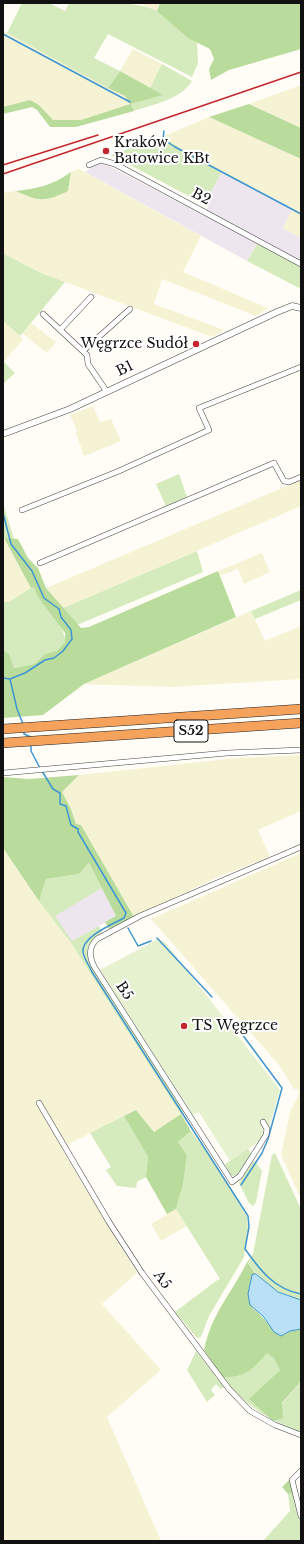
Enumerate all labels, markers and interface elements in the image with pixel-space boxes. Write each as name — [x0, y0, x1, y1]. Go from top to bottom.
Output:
place label: Kraków Batowice KBt — [114, 135, 210, 168]
marker: Kraków Batowice KBt — [101, 146, 111, 156]
street label: B2 — [189, 185, 213, 209]
place label: Węgrzce Sudół — [81, 336, 188, 352]
marker: Węgrzce Sudół — [191, 339, 201, 349]
street label: B1 — [114, 358, 136, 380]
road number: S52 — [174, 720, 208, 742]
street label: B5 — [112, 979, 136, 1003]
place label: TS Węgrzce — [192, 1018, 278, 1034]
marker: TS Węgrzce — [179, 1021, 189, 1031]
street label: A5 — [150, 1267, 174, 1293]

